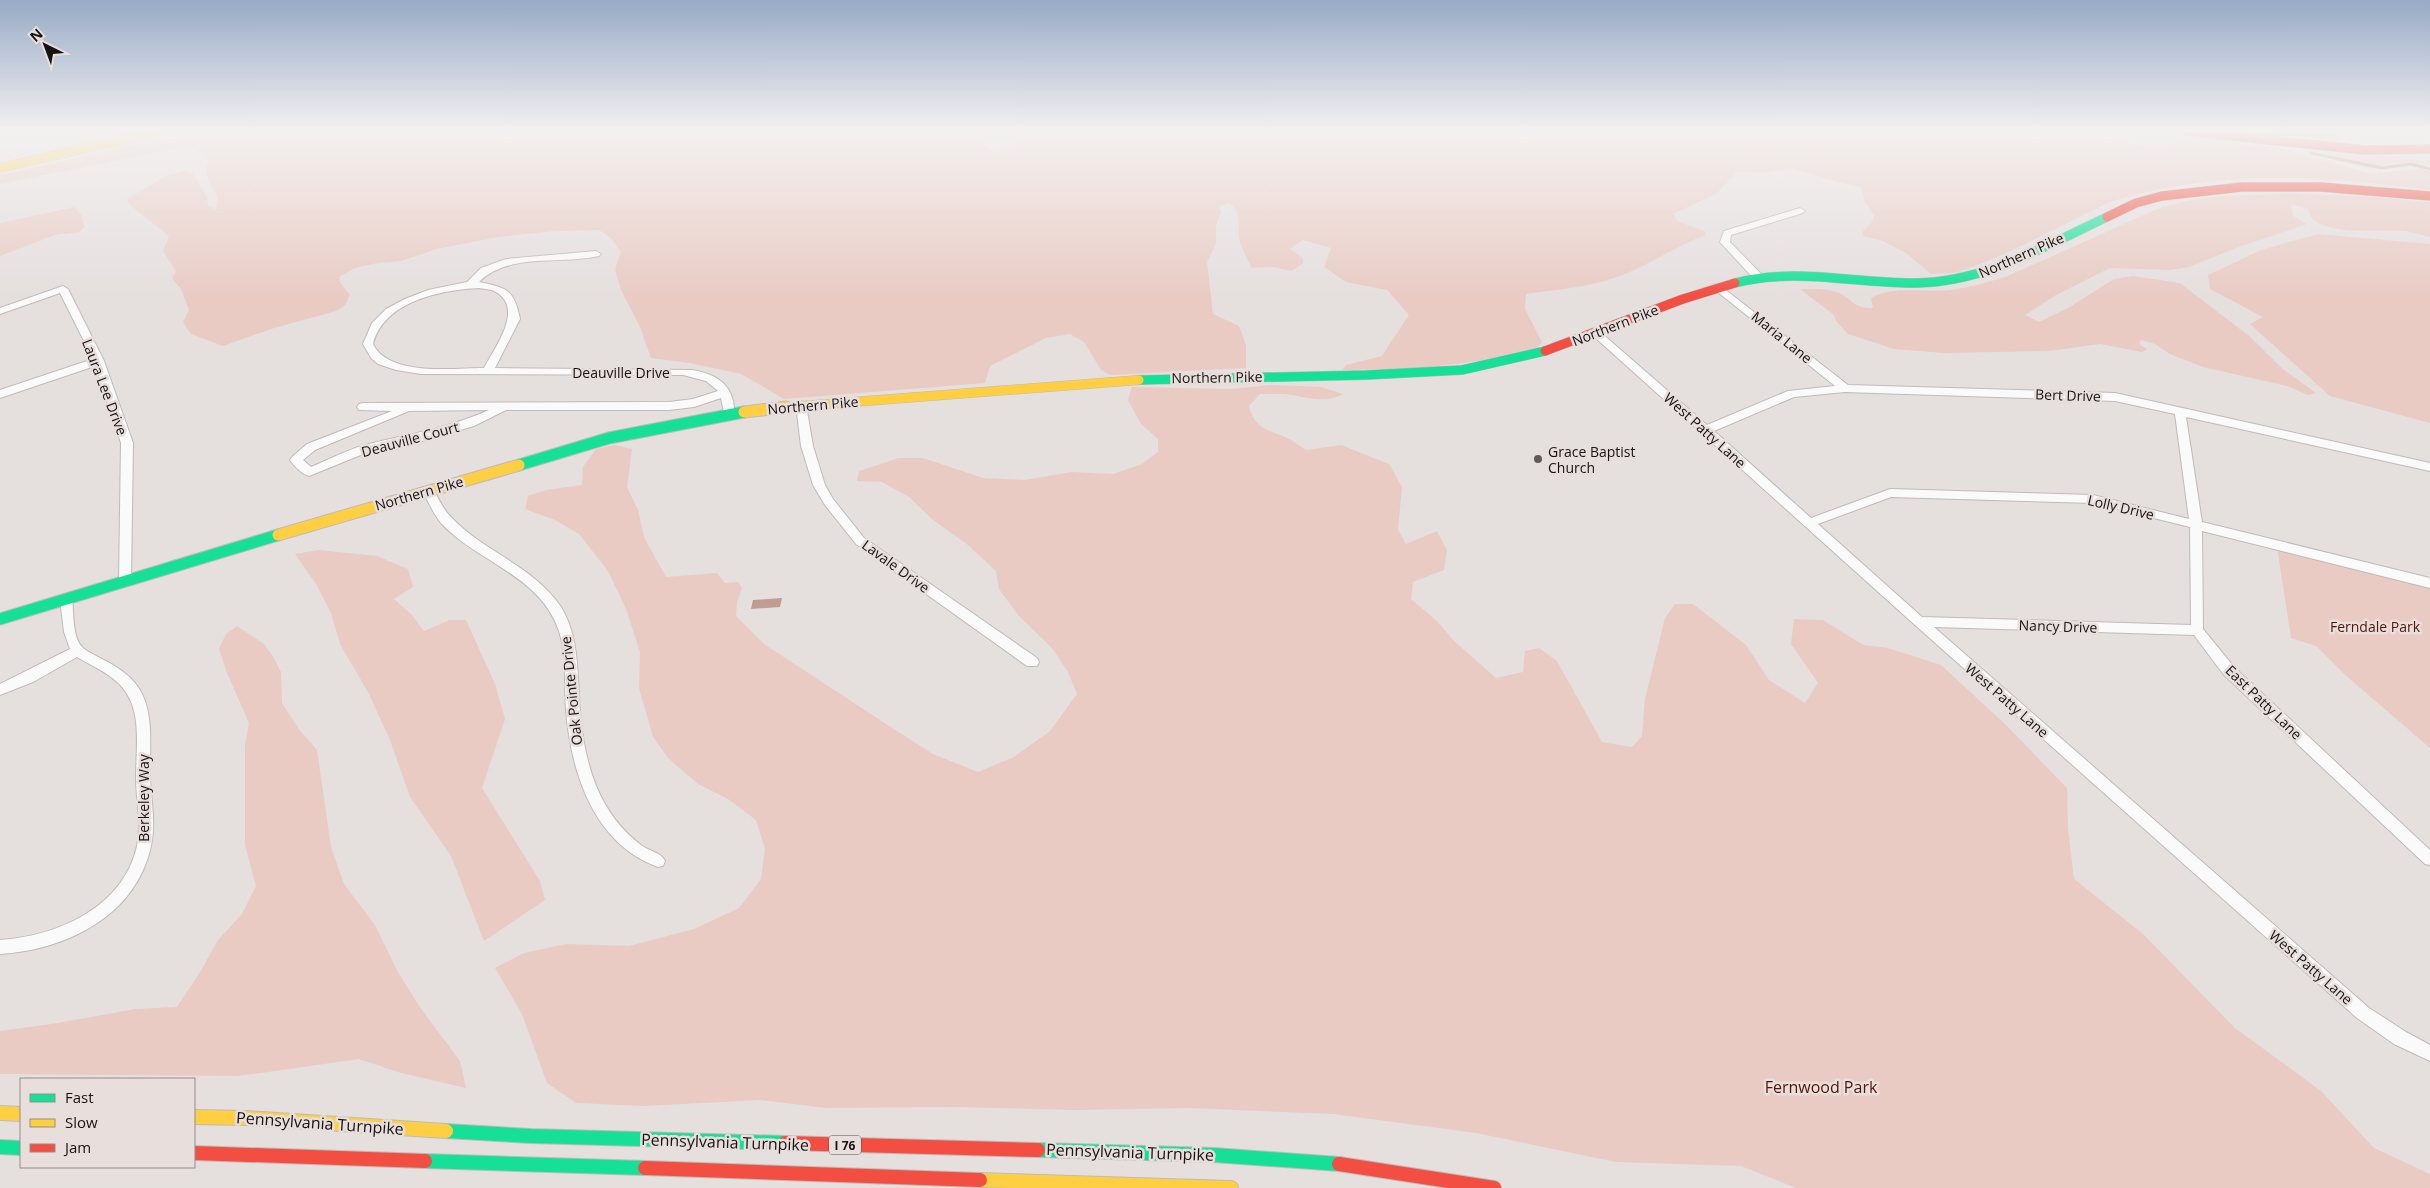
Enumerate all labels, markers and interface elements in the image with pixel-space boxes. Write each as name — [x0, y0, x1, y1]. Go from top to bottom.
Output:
north arrow — [20, 20, 70, 70]
text: N — [25, 24, 47, 46]
street label: Northern Pike — [1975, 228, 2067, 282]
street label: Northern Pike — [1569, 300, 1661, 350]
street label: Maria Lane — [1748, 307, 1816, 367]
street label: Laura Lee Drive — [78, 336, 132, 438]
street label: Deauville Drive — [572, 363, 670, 382]
street label: Northern Pike — [1171, 367, 1263, 387]
street label: Bert Drive — [2035, 384, 2101, 406]
street label: West Patty Lane — [1660, 388, 1750, 472]
street label: Northern Pike — [767, 392, 859, 418]
street label: Deauville Court — [359, 417, 461, 461]
place label: Grace Baptist Church — [1548, 442, 1635, 477]
marker: Grace Baptist Church — [1532, 453, 1544, 465]
street label: Northern Pike — [373, 471, 466, 515]
street label: Lolly Drive — [2086, 490, 2156, 524]
street label: Lavale Drive — [858, 535, 934, 597]
street label: Nancy Drive — [2018, 615, 2098, 637]
park label: Ferndale Park — [2330, 617, 2421, 636]
street label: Oak Pointe Drive — [556, 635, 586, 746]
street label: West Patty Lane — [1961, 659, 2053, 742]
street label: East Patty Lane — [2222, 661, 2306, 743]
street label: Berkeley Way — [134, 753, 153, 842]
street label: West Patty Lane — [2265, 926, 2357, 1009]
park label: Fernwood Park — [1765, 1076, 1878, 1098]
legend — [20, 1078, 195, 1168]
text: Fast — [65, 1087, 94, 1107]
street label: Pennsylvania Turnpike — [235, 1106, 405, 1140]
text: Slow — [65, 1112, 98, 1132]
street label: Pennsylvania Turnpike — [641, 1128, 809, 1156]
road number: I 76 — [829, 1136, 861, 1154]
text: Jam — [63, 1137, 91, 1157]
street label: Pennsylvania Turnpike — [1046, 1138, 1214, 1166]

